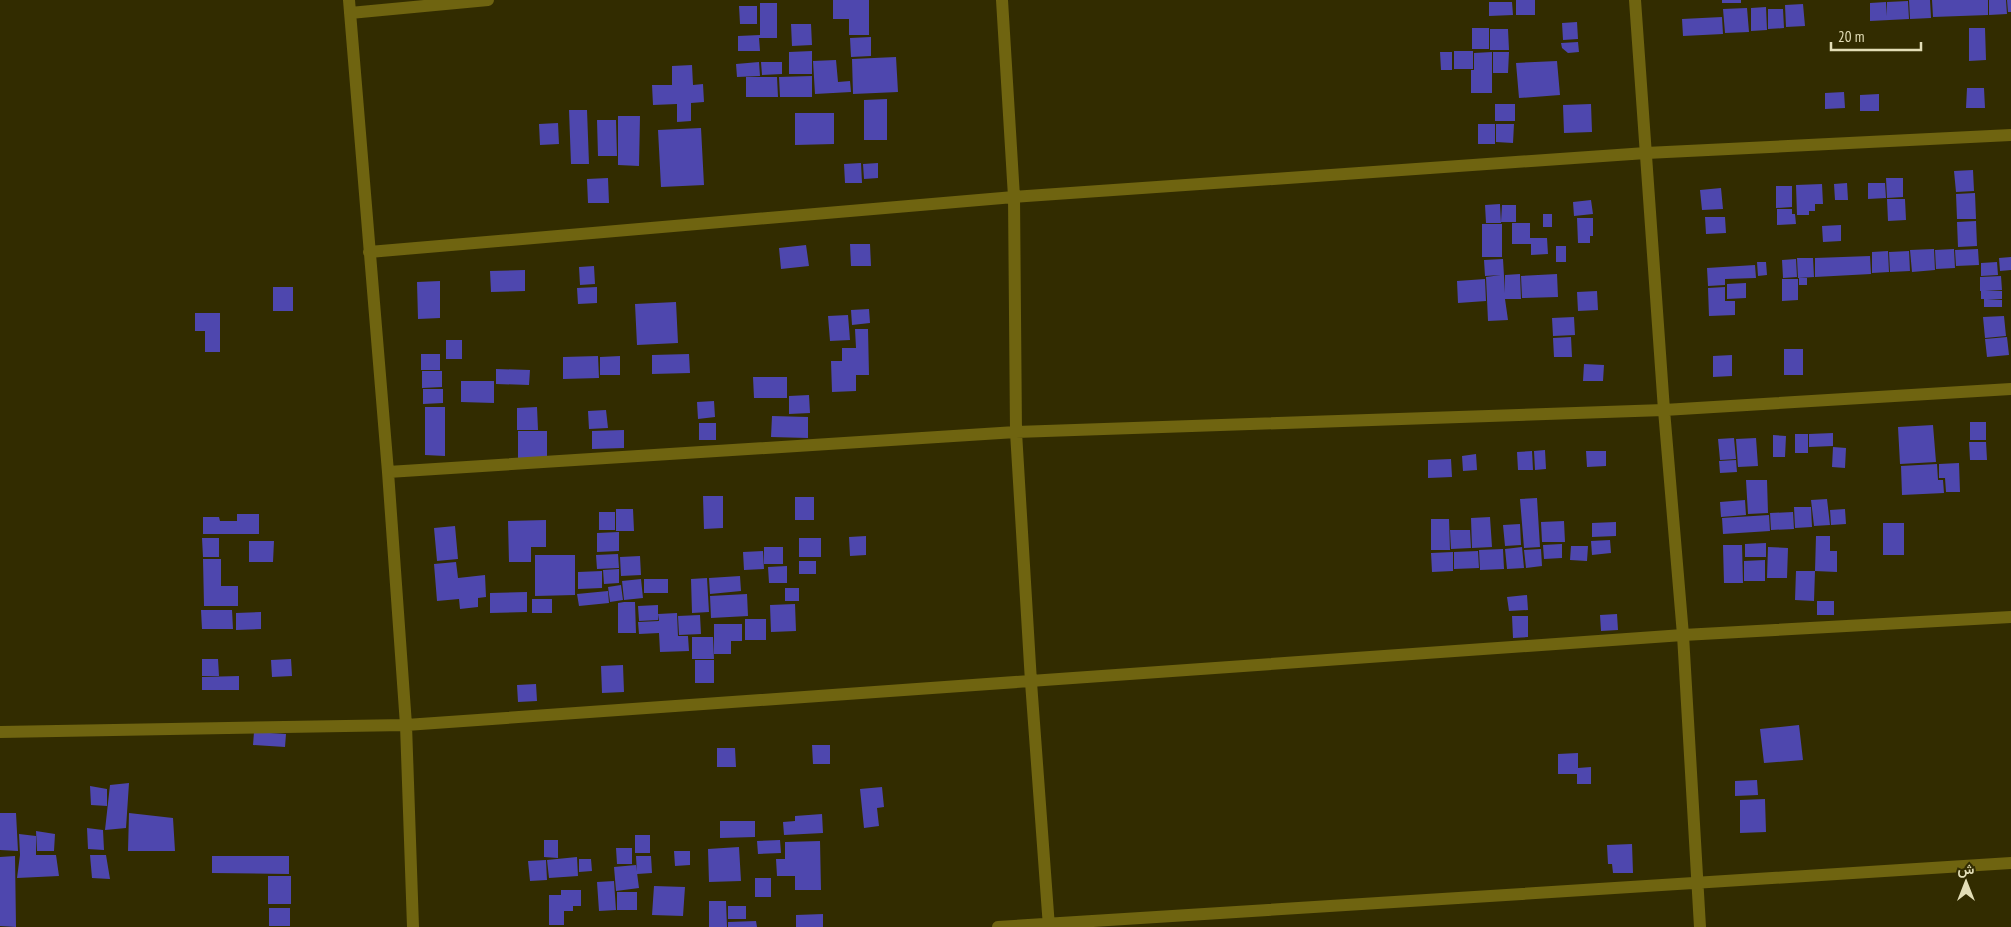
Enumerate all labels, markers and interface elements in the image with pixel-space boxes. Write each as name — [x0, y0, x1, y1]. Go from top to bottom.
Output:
scale bar — [1831, 20, 1921, 52]
text: 20 m — [1838, 27, 1864, 46]
north arrow — [1941, 857, 1991, 907]
text: ش — [1958, 860, 1975, 878]

